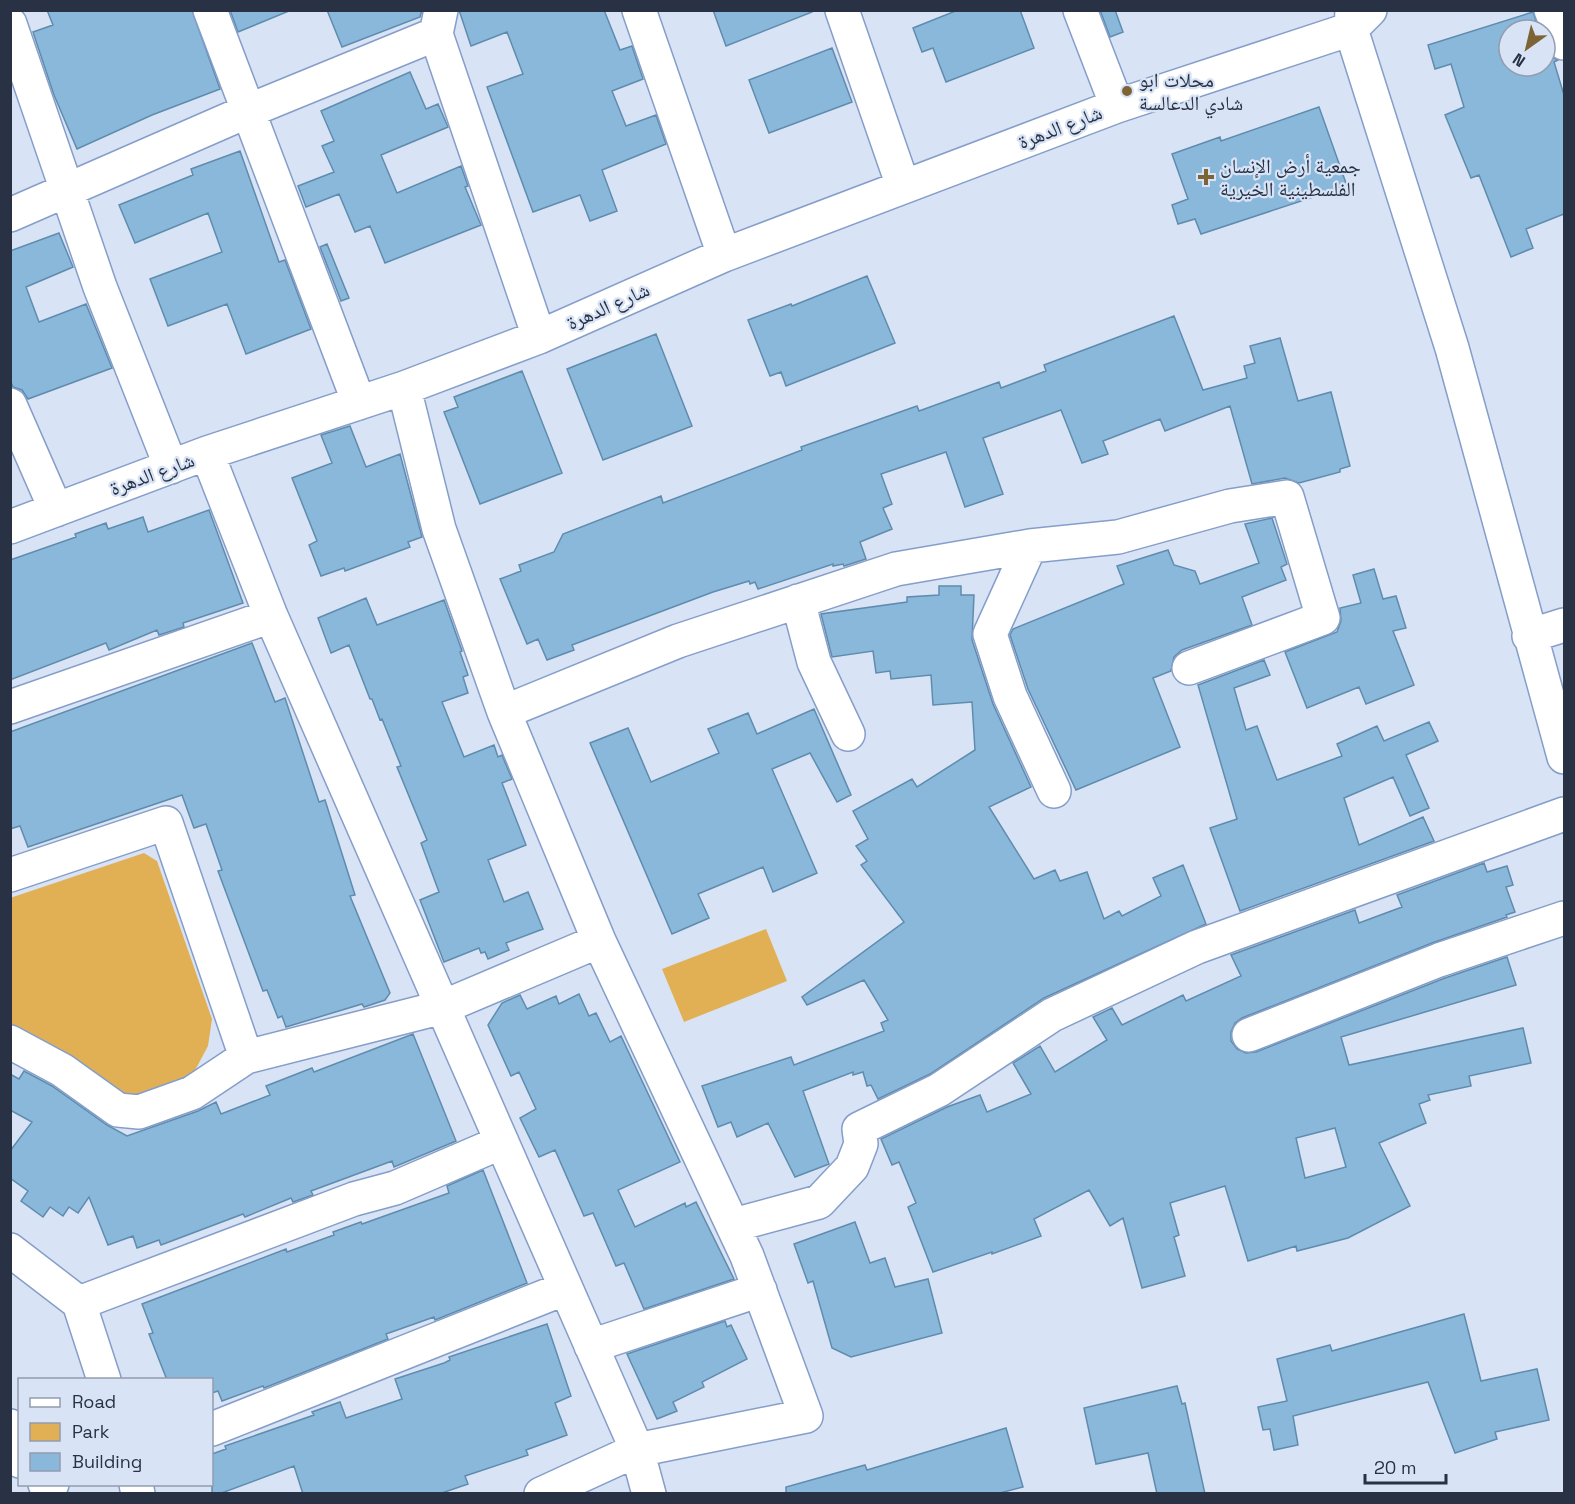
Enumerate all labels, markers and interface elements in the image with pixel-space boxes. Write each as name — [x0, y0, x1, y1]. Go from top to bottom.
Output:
north arrow — [1497, 18, 1557, 78]
text: N — [1509, 48, 1529, 72]
place label: محلات ابو شادي الدعالسة — [1139, 67, 1243, 119]
marker: محلات ابو شادي الدعالسة — [1120, 84, 1134, 98]
street label: شارع الدهرة — [1014, 99, 1106, 155]
place label: جمعية أرض الإنسان الفلسطينية الخيرية — [1220, 153, 1361, 202]
marker: جمعية أرض الإنسان الفلسطينية الخيرية — [1197, 168, 1215, 186]
street label: شارع الدهرة — [562, 276, 654, 336]
street label: شارع الدهرة — [106, 447, 198, 501]
legend — [18, 1378, 213, 1486]
text: Road — [72, 1390, 116, 1413]
text: Park — [72, 1420, 110, 1443]
scale bar — [1365, 1447, 1446, 1485]
text: Building — [72, 1450, 142, 1473]
text: 20 m — [1374, 1456, 1417, 1479]

